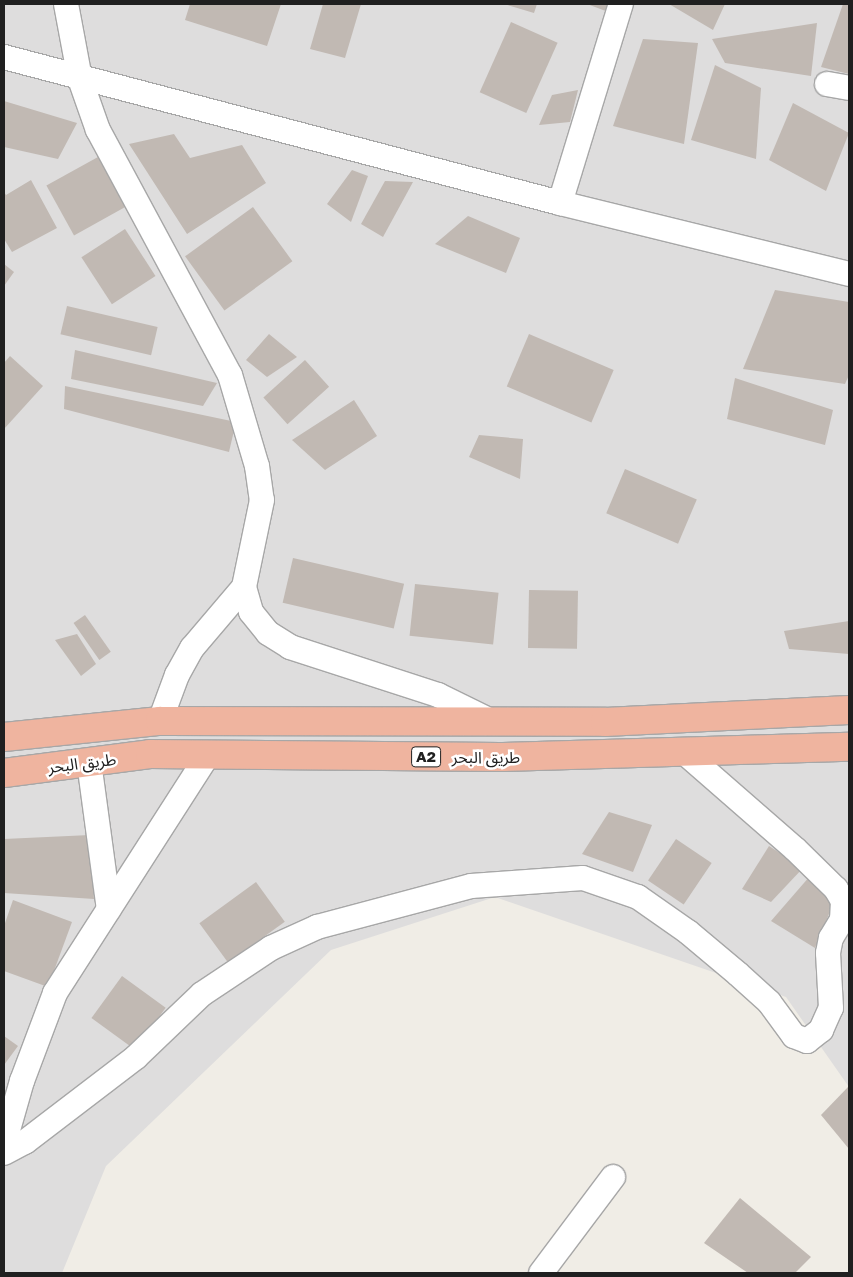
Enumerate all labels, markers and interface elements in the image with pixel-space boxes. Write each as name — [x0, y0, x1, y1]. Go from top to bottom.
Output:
road number: A2 — [411, 744, 441, 770]
street label: طريق البحر — [452, 747, 520, 767]
street label: طريق البحر — [47, 749, 117, 777]

